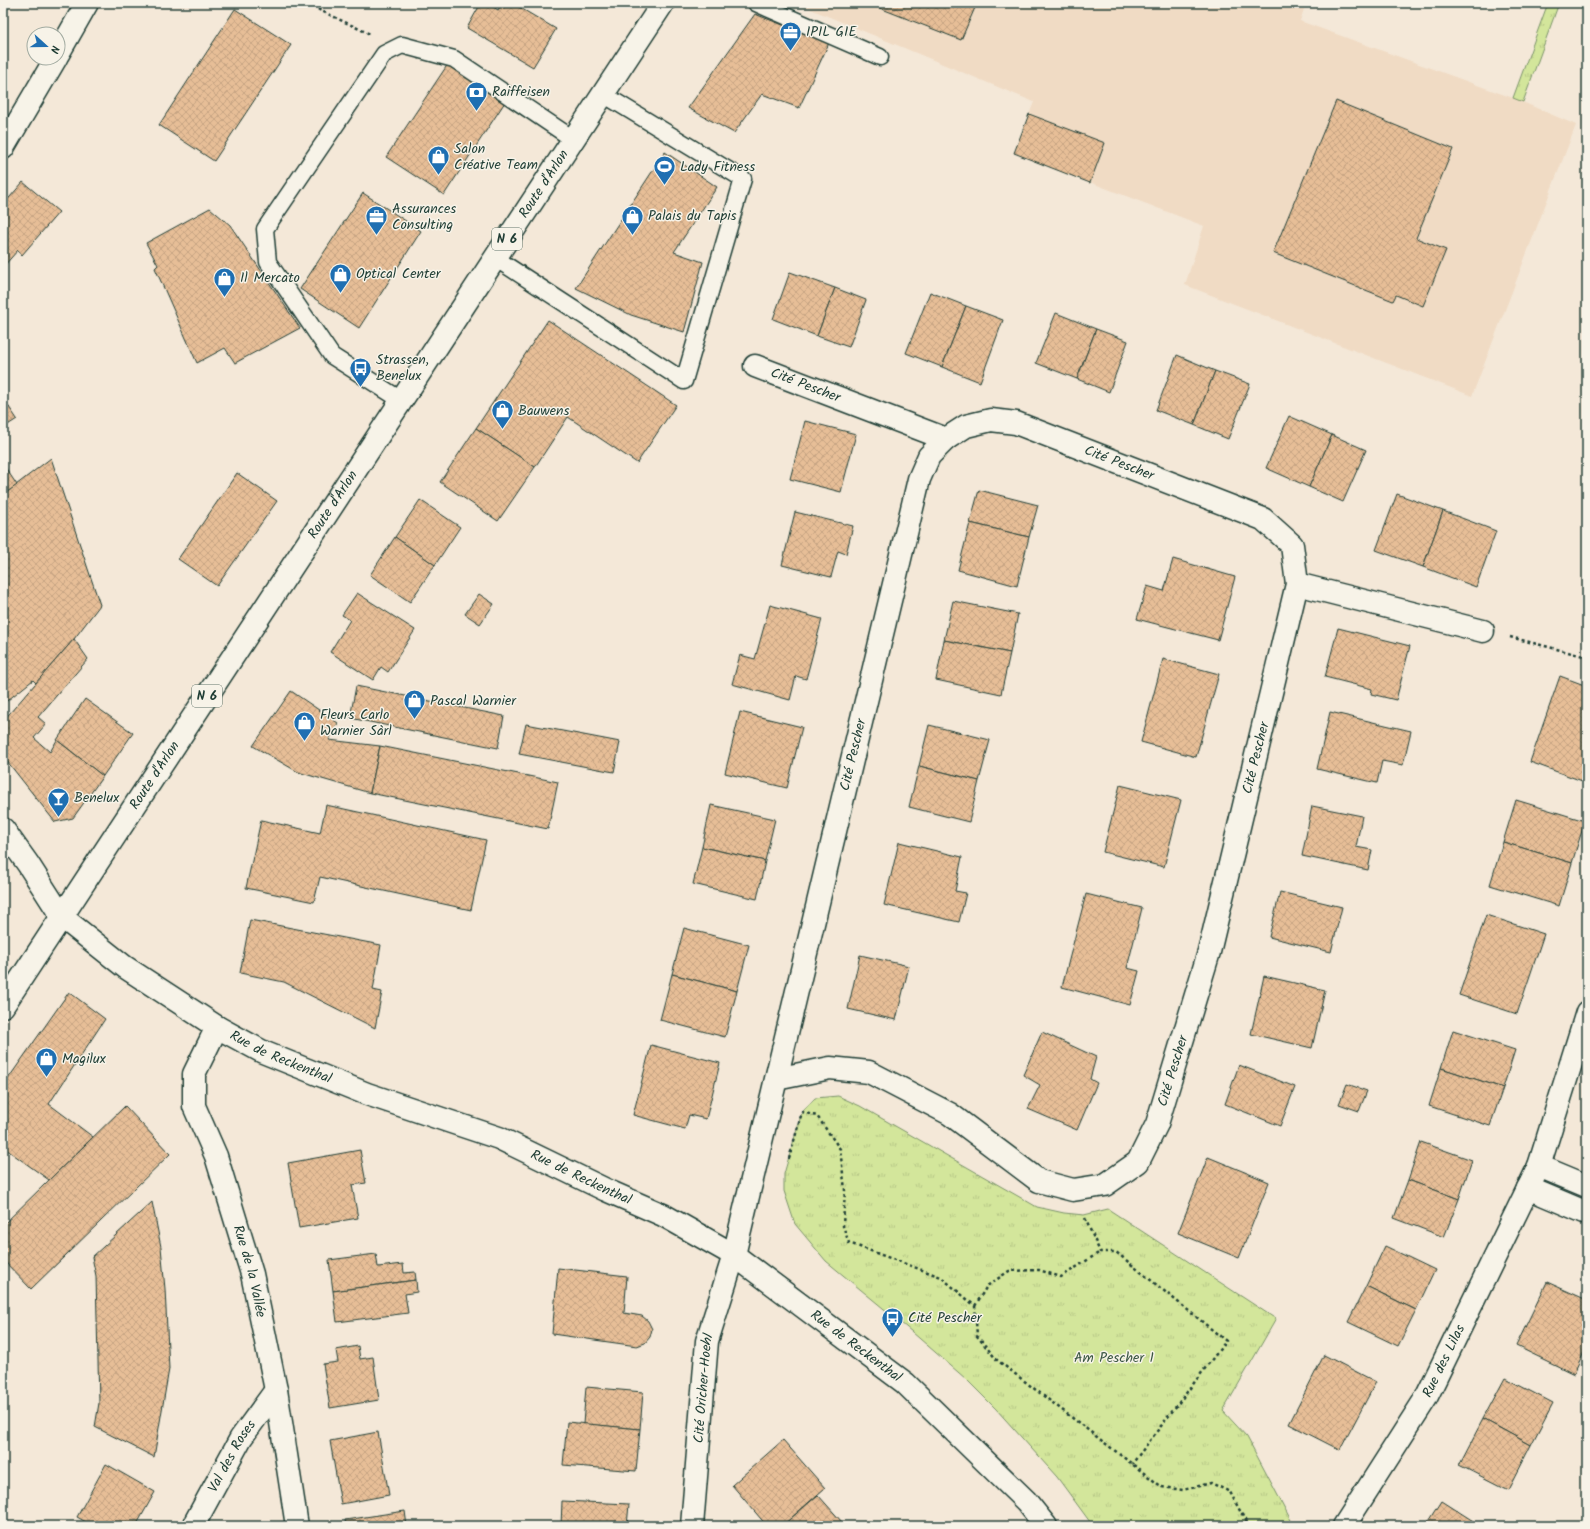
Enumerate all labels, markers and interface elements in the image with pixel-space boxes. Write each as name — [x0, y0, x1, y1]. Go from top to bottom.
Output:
office icon: IPIL GIE — [777, 19, 803, 52]
place label: IPIL GIE — [806, 21, 857, 43]
north arrow — [26, 26, 66, 66]
text: N — [45, 43, 64, 56]
bank icon: Raiffeisen — [464, 79, 490, 112]
place label: Raiffeisen — [492, 81, 550, 103]
place label: Salon Créative Team — [454, 138, 538, 176]
shop icon: Salon Créative Team — [425, 144, 451, 177]
street label: Route d'Arlon — [513, 145, 575, 223]
sports icon: Lady Fitness — [651, 154, 677, 187]
place label: Lady Fitness — [680, 156, 755, 178]
place label: Assurances Consulting — [392, 198, 456, 236]
shop icon: Palais du Tapis — [620, 203, 646, 236]
office icon: Assurances Consulting — [363, 204, 389, 237]
place label: Palais du Tapis — [648, 205, 736, 227]
road number: N 6 — [492, 228, 522, 250]
shop icon: Optical Center — [328, 261, 354, 294]
place label: Optical Center — [356, 263, 442, 285]
shop icon: Il Mercato — [211, 265, 237, 298]
place label: Il Mercato — [240, 267, 300, 289]
place label: Strassen, Benelux — [376, 349, 429, 387]
bus stop icon: Strassen, Benelux — [347, 355, 373, 388]
street label: Cité Pescher — [767, 362, 845, 409]
shop icon: Bauwens — [489, 398, 515, 431]
place label: Bauwens — [518, 400, 569, 422]
street label: Cité Pescher — [1081, 440, 1159, 487]
street label: Route d'Arlon — [302, 466, 363, 543]
road number: N 6 — [192, 685, 222, 707]
shop icon: Pascal Warnier — [401, 688, 427, 721]
place label: Pascal Warnier — [430, 690, 517, 712]
place label: Fleurs Carlo Warnier Sàrl — [320, 704, 392, 742]
shop icon: Fleurs Carlo Warnier Sàrl — [292, 710, 318, 743]
street label: Cité Pescher — [834, 715, 873, 793]
street label: Cité Pescher — [1236, 718, 1276, 796]
street label: Route d'Arlon — [124, 737, 185, 814]
bar icon: Benelux — [45, 785, 71, 818]
place label: Benelux — [74, 787, 120, 809]
street label: Rue de Reckenthal — [226, 1025, 336, 1090]
street label: Cité Pescher — [1152, 1031, 1195, 1109]
shop icon: Magilux — [33, 1046, 59, 1079]
place label: Magilux — [62, 1048, 107, 1070]
street label: Rue de Reckenthal — [527, 1144, 636, 1211]
street label: Rue de la Vallée — [227, 1222, 272, 1320]
street label: Rue de Reckenthal — [805, 1305, 907, 1388]
bus stop icon: Cité Pescher — [880, 1305, 906, 1338]
place label: Cité Pescher — [908, 1307, 983, 1329]
street label: Rue des Lilas — [1417, 1321, 1471, 1401]
street label: Cité Oricher-Hoehl — [688, 1330, 720, 1444]
park label: Am Pescher 1 — [1074, 1347, 1154, 1369]
street label: Val des Roses — [202, 1415, 262, 1496]

